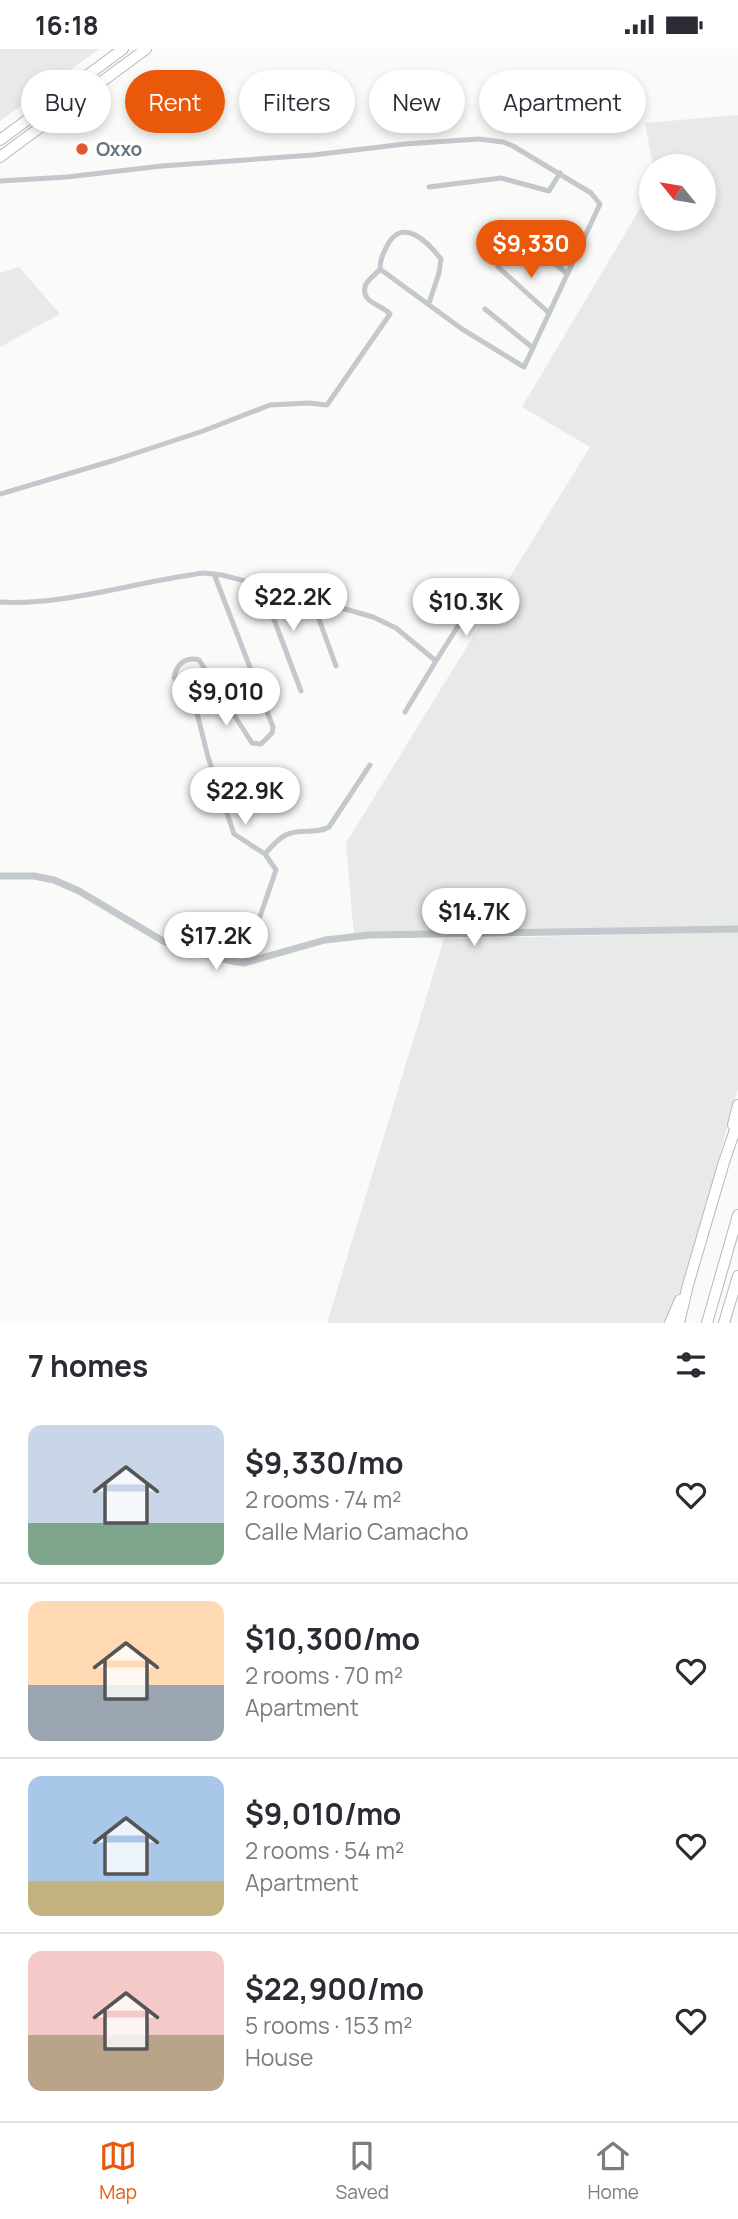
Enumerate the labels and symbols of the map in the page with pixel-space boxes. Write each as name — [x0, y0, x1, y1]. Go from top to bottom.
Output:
place label: Oxxo — [96, 136, 142, 162]
marker: Oxxo — [74, 141, 90, 157]
north arrow — [639, 154, 716, 231]
pin: $9,330 — [474, 221, 588, 280]
pin: $22.2K — [236, 573, 350, 633]
pin: $10.3K — [409, 579, 523, 638]
pin: $9,010 — [169, 669, 283, 728]
pin: $22.9K — [188, 767, 302, 827]
pin: $14.7K — [417, 888, 531, 948]
pin: $17.2K — [159, 913, 273, 972]

